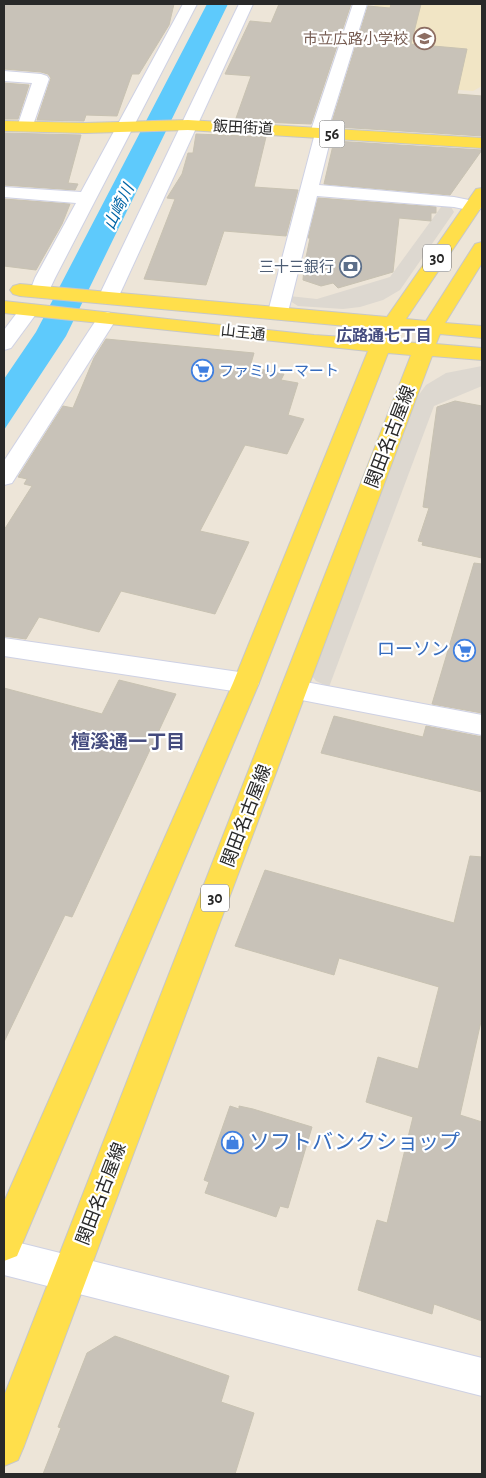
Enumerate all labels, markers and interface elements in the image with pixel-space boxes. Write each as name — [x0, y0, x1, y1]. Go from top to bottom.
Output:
school or university icon: 市立広路小学校 — [412, 27, 436, 51]
place label: 市立広路小学校 — [303, 31, 408, 47]
street label: 飯田街道 — [213, 118, 273, 137]
road number: 56 — [320, 120, 344, 148]
water label: 山崎川 — [100, 180, 138, 232]
road number: 30 — [423, 244, 451, 272]
bank icon: 三十三銀行 — [338, 255, 362, 279]
place label: 三十三銀行 — [259, 259, 334, 275]
street label: 山王通 — [220, 322, 266, 343]
district label: 広路通七丁目 — [336, 327, 432, 344]
supermarket icon: ファミリーマート — [191, 359, 215, 383]
place label: ファミリーマート — [219, 364, 339, 379]
street label: 関田名古屋線 — [361, 383, 419, 491]
supermarket icon: ローソン — [453, 638, 477, 662]
place label: ローソン — [377, 641, 449, 659]
district label: 檀溪通一丁目 — [71, 731, 185, 752]
street label: 関田名古屋線 — [217, 762, 275, 870]
road number: 30 — [201, 884, 229, 911]
shop icon: ソフトバンクショップ — [221, 1130, 245, 1154]
place label: ソフトバンクショップ — [249, 1131, 460, 1153]
street label: 関田名古屋線 — [72, 1140, 130, 1248]

